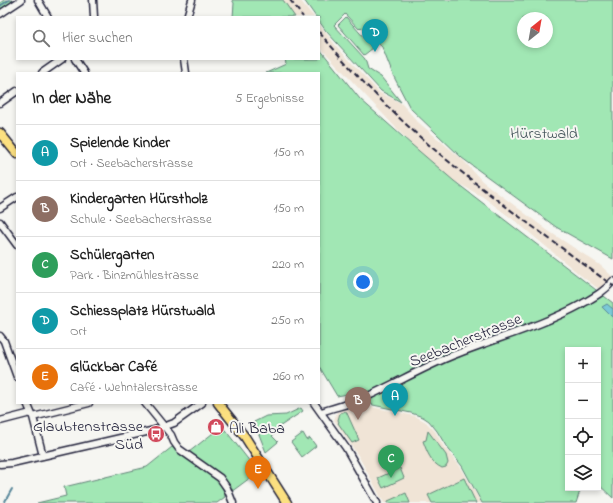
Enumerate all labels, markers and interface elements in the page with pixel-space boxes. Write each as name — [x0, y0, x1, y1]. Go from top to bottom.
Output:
north arrow — [517, 12, 553, 48]
search box — [16, 16, 320, 60]
pin: D — [362, 19, 388, 52]
icon: search — [30, 27, 52, 49]
text: Hier suchen — [62, 27, 133, 49]
text: In der Nähe — [32, 86, 111, 111]
text: 5 Ergebnisse — [235, 89, 304, 108]
park label: Hürstwald — [510, 122, 578, 146]
text: Spielende Kinder — [70, 132, 170, 154]
text: A — [41, 143, 49, 162]
text: 150 m — [273, 143, 304, 162]
text: Ort · Seebacherstrasse — [70, 154, 193, 173]
text: Kindergarten Hürstholz — [70, 188, 207, 210]
text: B — [41, 199, 49, 218]
text: 150 m — [273, 199, 304, 218]
text: Schule · Seebacherstrasse — [70, 210, 212, 229]
text: Schülergarten — [70, 244, 155, 266]
text: C — [41, 255, 49, 274]
text: 220 m — [272, 255, 304, 274]
text: Park · Binzmühlestrasse — [70, 266, 198, 285]
your location — [353, 272, 373, 292]
text: Schiessplatz Hürstwald — [70, 300, 215, 322]
street label: Seebacherstrasse — [406, 307, 526, 374]
text: D — [40, 311, 50, 330]
text: 250 m — [271, 311, 304, 330]
text: Ort — [70, 322, 87, 341]
map controls — [565, 347, 601, 491]
button: + — [565, 347, 601, 383]
text: Glückbar Café — [70, 356, 157, 378]
text: E — [41, 367, 49, 386]
text: 260 m — [273, 367, 304, 386]
text: Café · Wehntalerstrasse — [70, 378, 198, 397]
pin: A — [382, 383, 408, 416]
button: − — [565, 383, 601, 419]
pin: B — [345, 387, 371, 420]
place label: Glaubtenstrasse Süd — [33, 415, 144, 457]
shop icon: Ali Baba — [206, 417, 226, 437]
place label: Ali Baba — [229, 417, 285, 441]
button: locate — [565, 419, 601, 455]
bus stop icon: Glaubtenstrasse Süd — [146, 424, 166, 444]
pin: C — [378, 445, 404, 478]
button: layers — [565, 455, 601, 491]
pin: E — [245, 456, 271, 489]

